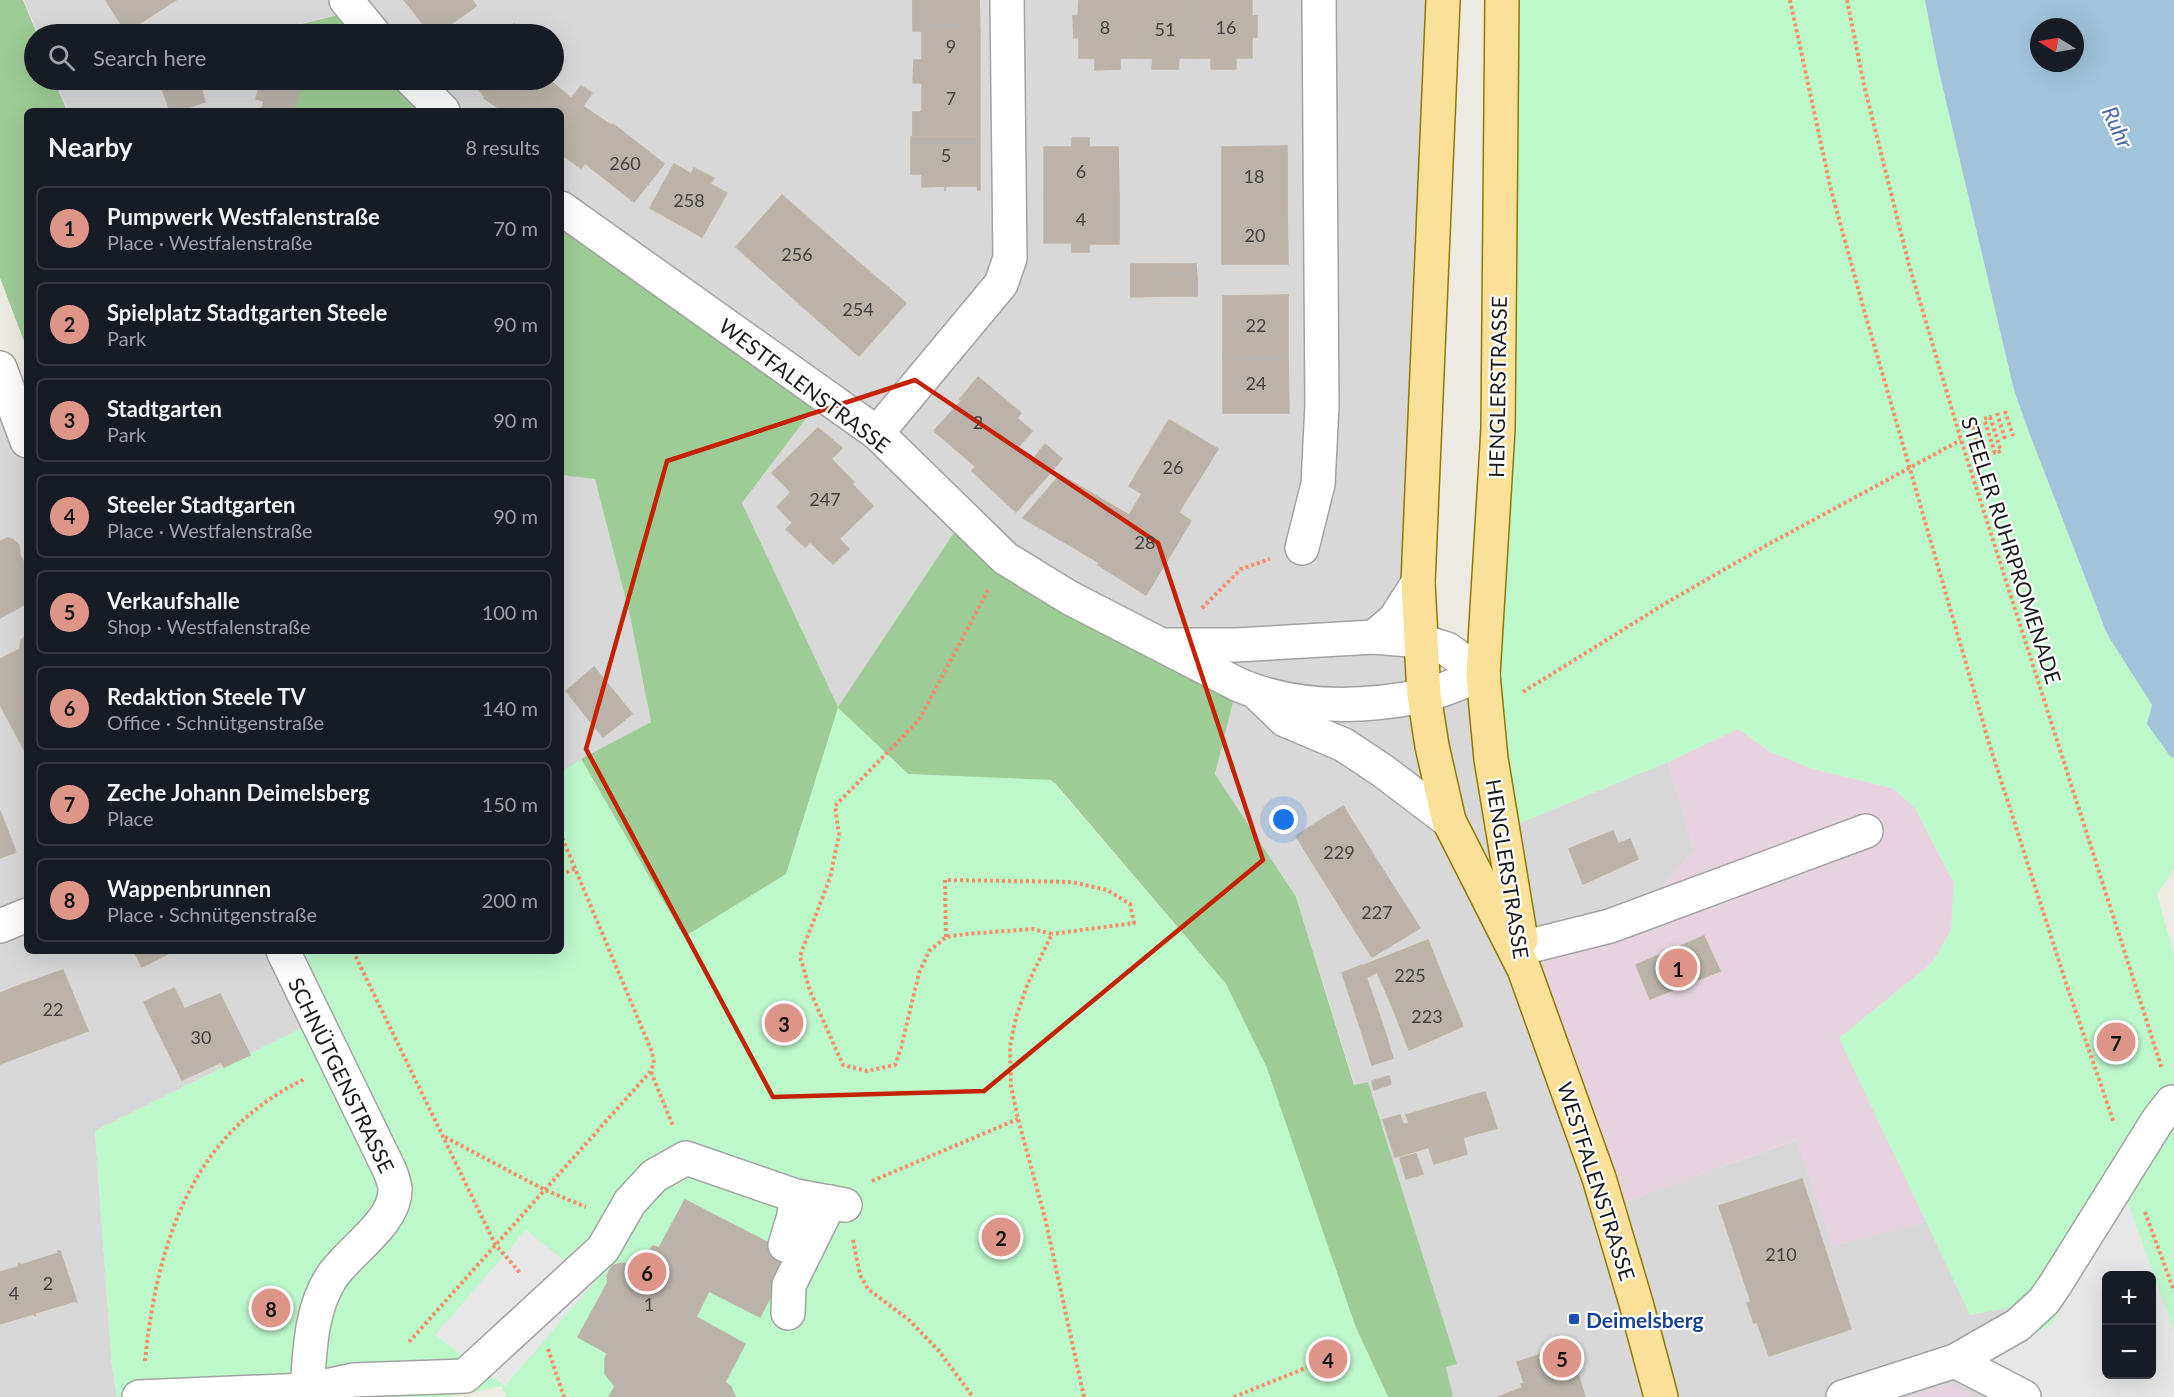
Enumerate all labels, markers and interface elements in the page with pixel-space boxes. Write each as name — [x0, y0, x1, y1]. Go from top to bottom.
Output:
house number: 8 — [1100, 16, 1110, 38]
house number: 16 — [1216, 16, 1236, 38]
house number: 51 — [1155, 18, 1175, 40]
north arrow — [2030, 18, 2084, 72]
search box — [24, 24, 564, 90]
house number: 9 — [946, 35, 956, 57]
icon: search — [45, 41, 78, 74]
text: Search here — [93, 44, 206, 71]
house number: 7 — [946, 87, 956, 109]
water label: Ruhr — [2097, 102, 2140, 153]
text: Nearby — [48, 131, 133, 163]
text: 8 results — [465, 135, 540, 159]
house number: 5 — [941, 144, 951, 166]
house number: 260 — [609, 152, 641, 174]
house number: 6 — [1076, 160, 1086, 182]
house number: 18 — [1244, 165, 1264, 187]
house number: 258 — [673, 189, 705, 211]
text: Pumpwerk Westfalenstraße — [107, 203, 380, 230]
house number: 4 — [1076, 208, 1086, 230]
text: 1 — [64, 216, 75, 240]
text: 70 m — [493, 216, 538, 240]
house number: 20 — [1245, 224, 1265, 246]
text: Place · Westfalenstraße — [107, 230, 313, 254]
house number: 256 — [781, 243, 813, 265]
street label: HENGLERSTRASSE — [1483, 296, 1511, 478]
house number: 254 — [842, 298, 874, 320]
text: Spielplatz Stadtgarten Steele — [107, 299, 387, 326]
text: 2 — [64, 312, 75, 336]
text: 90 m — [493, 312, 538, 336]
street label: WESTFALENSTRASSE — [715, 313, 895, 457]
house number: 22 — [1246, 314, 1266, 336]
text: Park — [107, 326, 146, 350]
house number: 24 — [1246, 372, 1266, 394]
text: Stadtgarten — [107, 395, 222, 422]
text: 3 — [64, 408, 75, 432]
text: 90 m — [493, 408, 538, 432]
house number: 2 — [973, 411, 983, 433]
street label: STEELER RUHRPROMENADE — [1957, 413, 2067, 687]
text: Park — [107, 422, 146, 446]
house number: 26 — [1163, 456, 1183, 478]
house number: 247 — [809, 488, 841, 510]
text: Steeler Stadtgarten — [107, 491, 295, 518]
text: 4 — [64, 504, 75, 528]
text: 90 m — [493, 504, 538, 528]
text: Place · Westfalenstraße — [107, 518, 313, 542]
house number: 28 — [1135, 531, 1155, 553]
text: Verkaufshalle — [107, 587, 240, 614]
text: 5 — [64, 600, 75, 624]
text: 100 m — [482, 600, 538, 624]
text: Shop · Westfalenstraße — [107, 614, 310, 638]
text: Redaktion Steele TV — [107, 683, 306, 710]
text: 6 — [64, 696, 75, 720]
text: 140 m — [482, 696, 538, 720]
text: Office · Schnütgenstraße — [107, 710, 324, 734]
street label: HENGLERSTRASSE — [1481, 777, 1535, 961]
text: Zeche Johann Deimelsberg — [107, 779, 370, 806]
text: 7 — [64, 792, 75, 816]
text: 150 m — [482, 792, 538, 816]
your location — [1269, 805, 1298, 834]
text: Place — [107, 806, 154, 830]
house number: 229 — [1323, 841, 1355, 863]
text: Wappenbrunnen — [107, 875, 271, 902]
text: 8 — [64, 888, 75, 912]
text: 200 m — [482, 888, 538, 912]
house number: 227 — [1361, 901, 1393, 923]
text: Place · Schnütgenstraße — [107, 902, 317, 926]
pin: 1 — [1658, 946, 1698, 990]
house number: 225 — [1394, 964, 1426, 986]
street label: SCHNÜTGENSTRASSE — [284, 973, 400, 1177]
house number: 22 — [43, 998, 63, 1020]
pin: 3 — [764, 1000, 804, 1046]
house number: 223 — [1411, 1005, 1443, 1027]
pin: 7 — [2096, 1020, 2136, 1064]
house number: 30 — [191, 1026, 211, 1048]
street label: WESTFALENSTRASSE — [1553, 1078, 1641, 1284]
pin: 2 — [982, 1214, 1020, 1260]
house number: 210 — [1765, 1243, 1797, 1265]
pin: 6 — [628, 1250, 666, 1294]
map controls — [2102, 1271, 2156, 1379]
button: + — [2102, 1271, 2156, 1325]
house number: 2 — [43, 1272, 53, 1294]
house number: 4 — [9, 1282, 19, 1304]
pin: 8 — [252, 1286, 290, 1330]
house number: 1 — [644, 1293, 654, 1315]
place label: Deimelsberg — [1586, 1307, 1704, 1332]
marker: Deimelsberg — [1567, 1312, 1581, 1326]
button: − — [2102, 1325, 2156, 1379]
pin: 4 — [1308, 1336, 1348, 1382]
pin: 5 — [1542, 1336, 1582, 1380]

